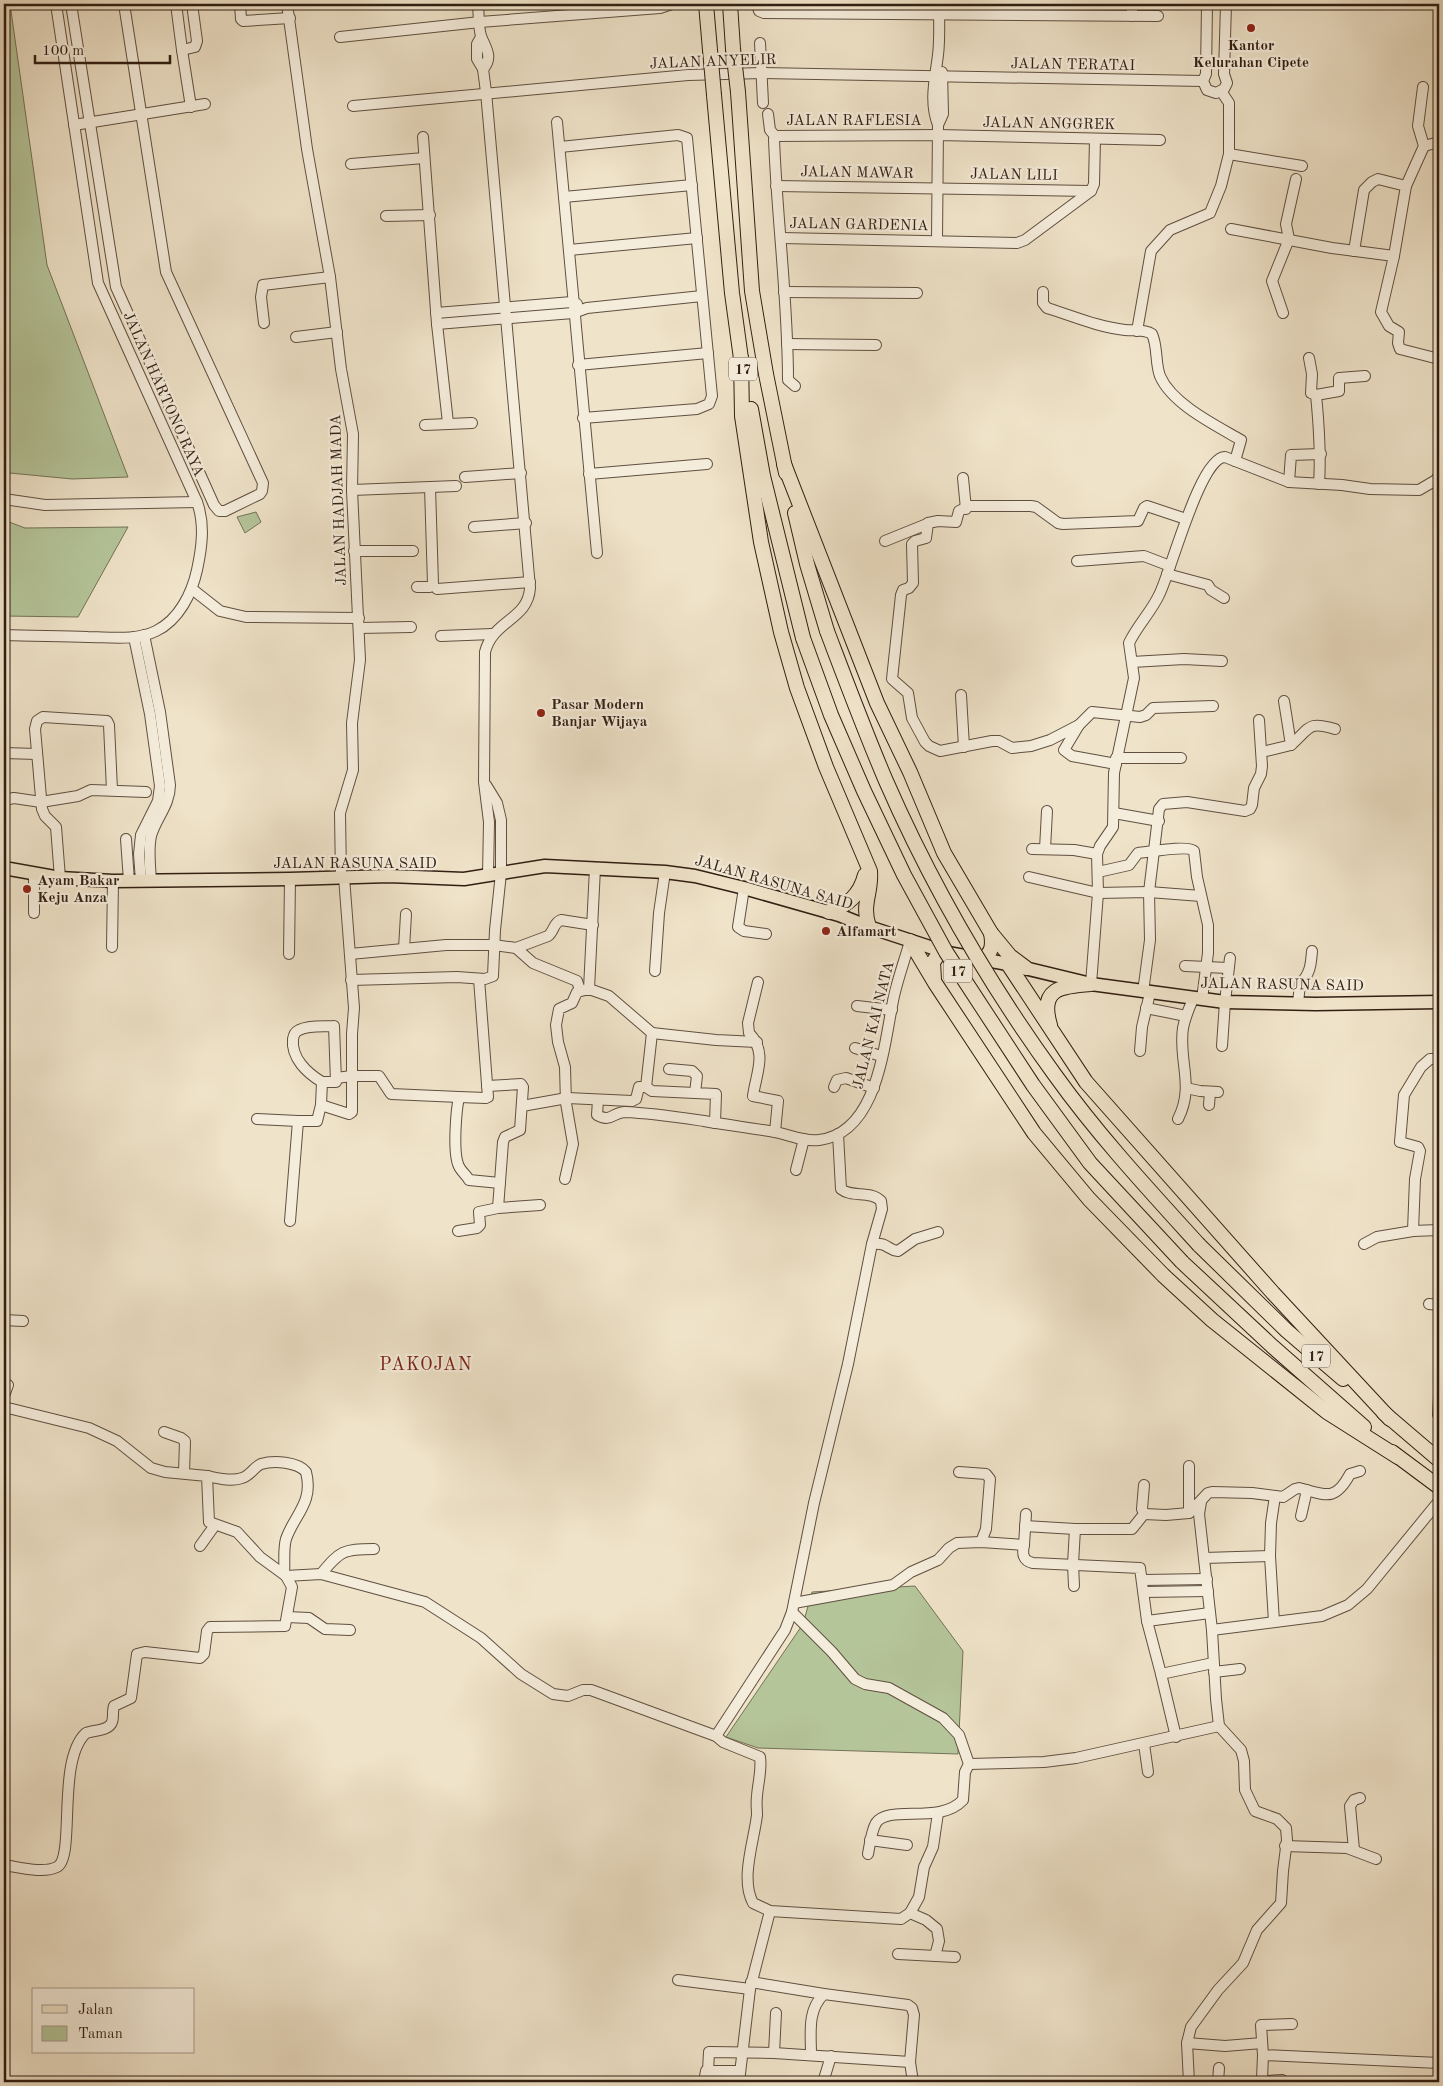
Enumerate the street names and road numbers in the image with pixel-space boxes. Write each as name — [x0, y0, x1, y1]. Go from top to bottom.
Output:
street label: JALAN ANYELIR — [649, 53, 777, 72]
street label: JALAN TERATAI — [1011, 57, 1136, 74]
street label: JALAN RAFLESIA — [786, 114, 922, 129]
street label: JALAN ANGGREK — [982, 116, 1116, 133]
street label: JALAN MAWAR — [800, 165, 914, 182]
street label: JALAN LILI — [970, 167, 1058, 184]
street label: JALAN GARDENIA — [789, 217, 929, 234]
street label: JALAN HARTONO RAYA — [119, 310, 206, 480]
road number: 17 — [729, 358, 757, 380]
street label: JALAN HADJAH MADA — [329, 413, 350, 586]
street label: JALAN RASUNA SAID — [693, 854, 854, 913]
street label: JALAN RASUNA SAID — [273, 857, 437, 872]
street label: JALAN KAI NATA — [851, 959, 898, 1091]
road number: 17 — [944, 959, 972, 982]
street label: JALAN RASUNA SAID — [1200, 977, 1364, 994]
road number: 17 — [1302, 1344, 1330, 1368]

